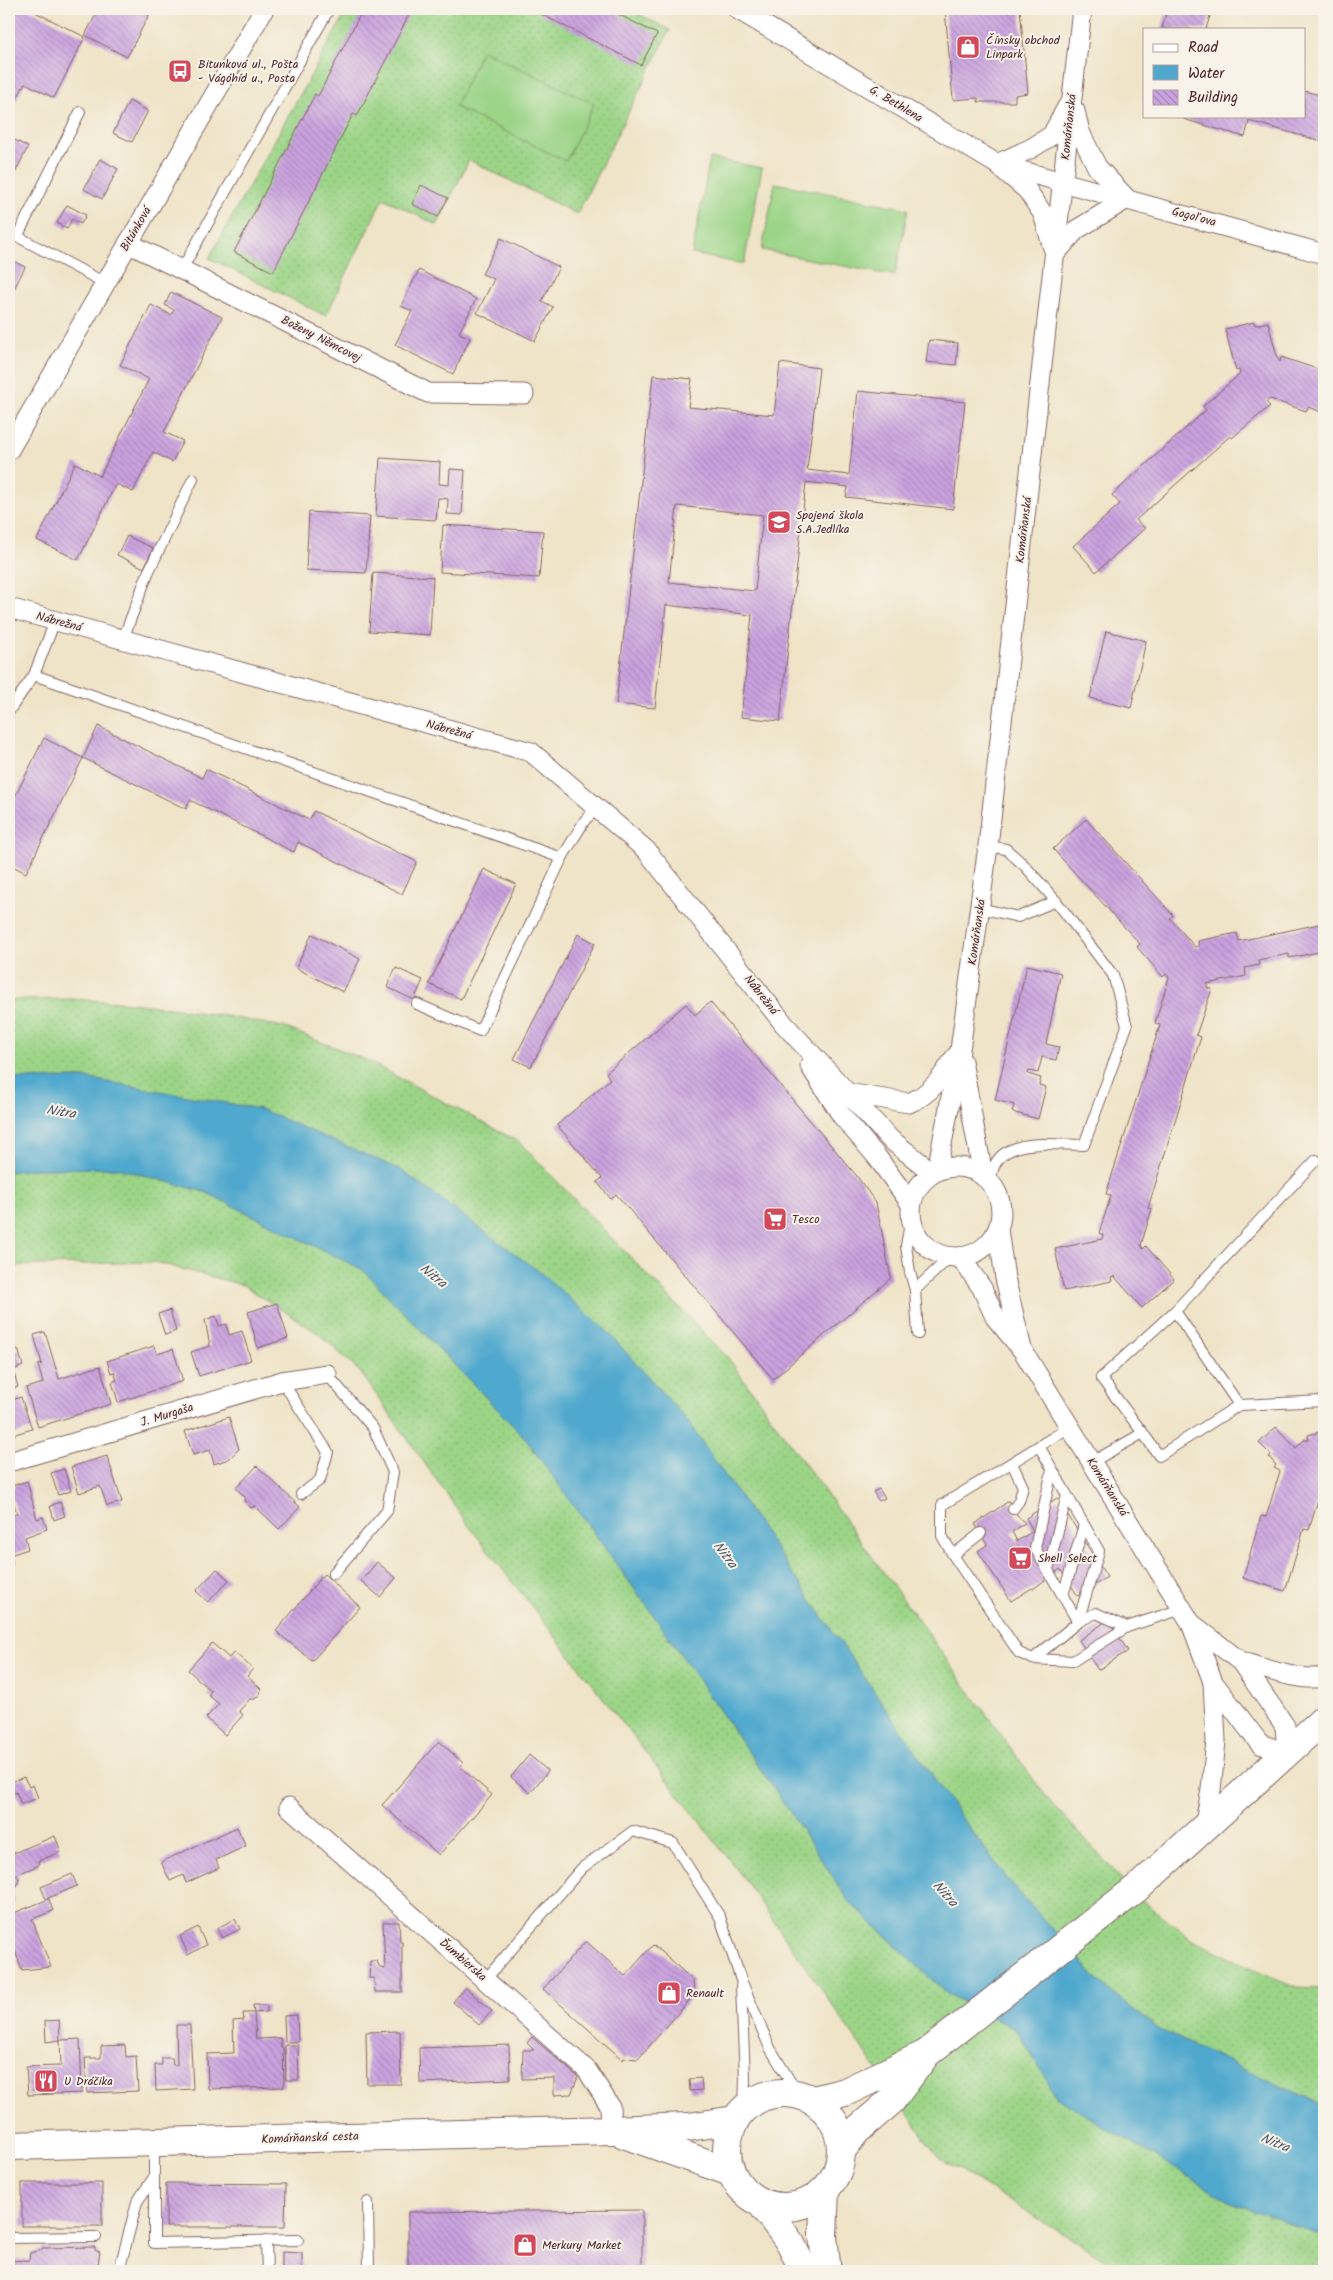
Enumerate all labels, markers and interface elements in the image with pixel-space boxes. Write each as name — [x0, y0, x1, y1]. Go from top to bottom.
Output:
legend — [1143, 28, 1306, 118]
place label: Čínsky obchod Linpark — [986, 31, 1061, 64]
shop icon: Čínsky obchod Linpark — [955, 34, 981, 60]
text: Road — [1188, 36, 1219, 60]
place label: Bitunková ul., Pošta - Vágóhíd u., Posta — [198, 55, 299, 88]
bus stop icon: Bitunková ul., Pošta - Vágóhíd u., Posta — [167, 58, 193, 84]
text: Water — [1188, 62, 1225, 86]
street label: G. Bethlena — [866, 81, 927, 128]
text: Building — [1188, 86, 1238, 110]
street label: Komárňanská — [1056, 92, 1082, 161]
street label: Bitúnková — [115, 202, 157, 255]
street label: Gogoľova — [1170, 202, 1219, 232]
street label: Boženy Němcovej — [278, 311, 365, 368]
street label: Komárňanská — [1011, 495, 1038, 564]
place label: Spojená škola S.A.Jedlíka — [796, 506, 864, 539]
school or university icon: Spojená škola S.A.Jedlíka — [766, 509, 792, 535]
street label: Nábrežná — [34, 607, 85, 638]
street label: Nábrežná — [424, 715, 475, 746]
street label: Komárňanská — [963, 896, 991, 966]
street label: Nábrežná — [739, 971, 784, 1020]
water label: Nitra — [45, 1099, 79, 1125]
supermarket icon: Tesco — [762, 1206, 788, 1232]
place label: Tesco — [792, 1210, 820, 1229]
water label: Nitra — [415, 1258, 452, 1295]
street label: J. Murgaša — [138, 1398, 196, 1432]
street label: Komárňanská — [1081, 1454, 1133, 1521]
water label: Nitra — [707, 1537, 744, 1574]
supermarket icon: Shell Select — [1007, 1545, 1033, 1571]
place label: Shell Select — [1038, 1549, 1097, 1568]
water label: Nitra — [927, 1876, 964, 1913]
street label: Ďumbierska — [435, 1934, 491, 1986]
shop icon: Renault — [656, 1980, 682, 2006]
place label: Renault — [686, 1984, 724, 2003]
restaurant icon: U Dráčika — [33, 2068, 59, 2094]
place label: U Dráčika — [64, 2072, 113, 2091]
street label: Komárňanská cesta — [261, 2127, 359, 2149]
water label: Nitra — [1257, 2127, 1294, 2159]
shop icon: Merkury Market — [512, 2232, 538, 2258]
place label: Merkury Market — [542, 2236, 622, 2255]

